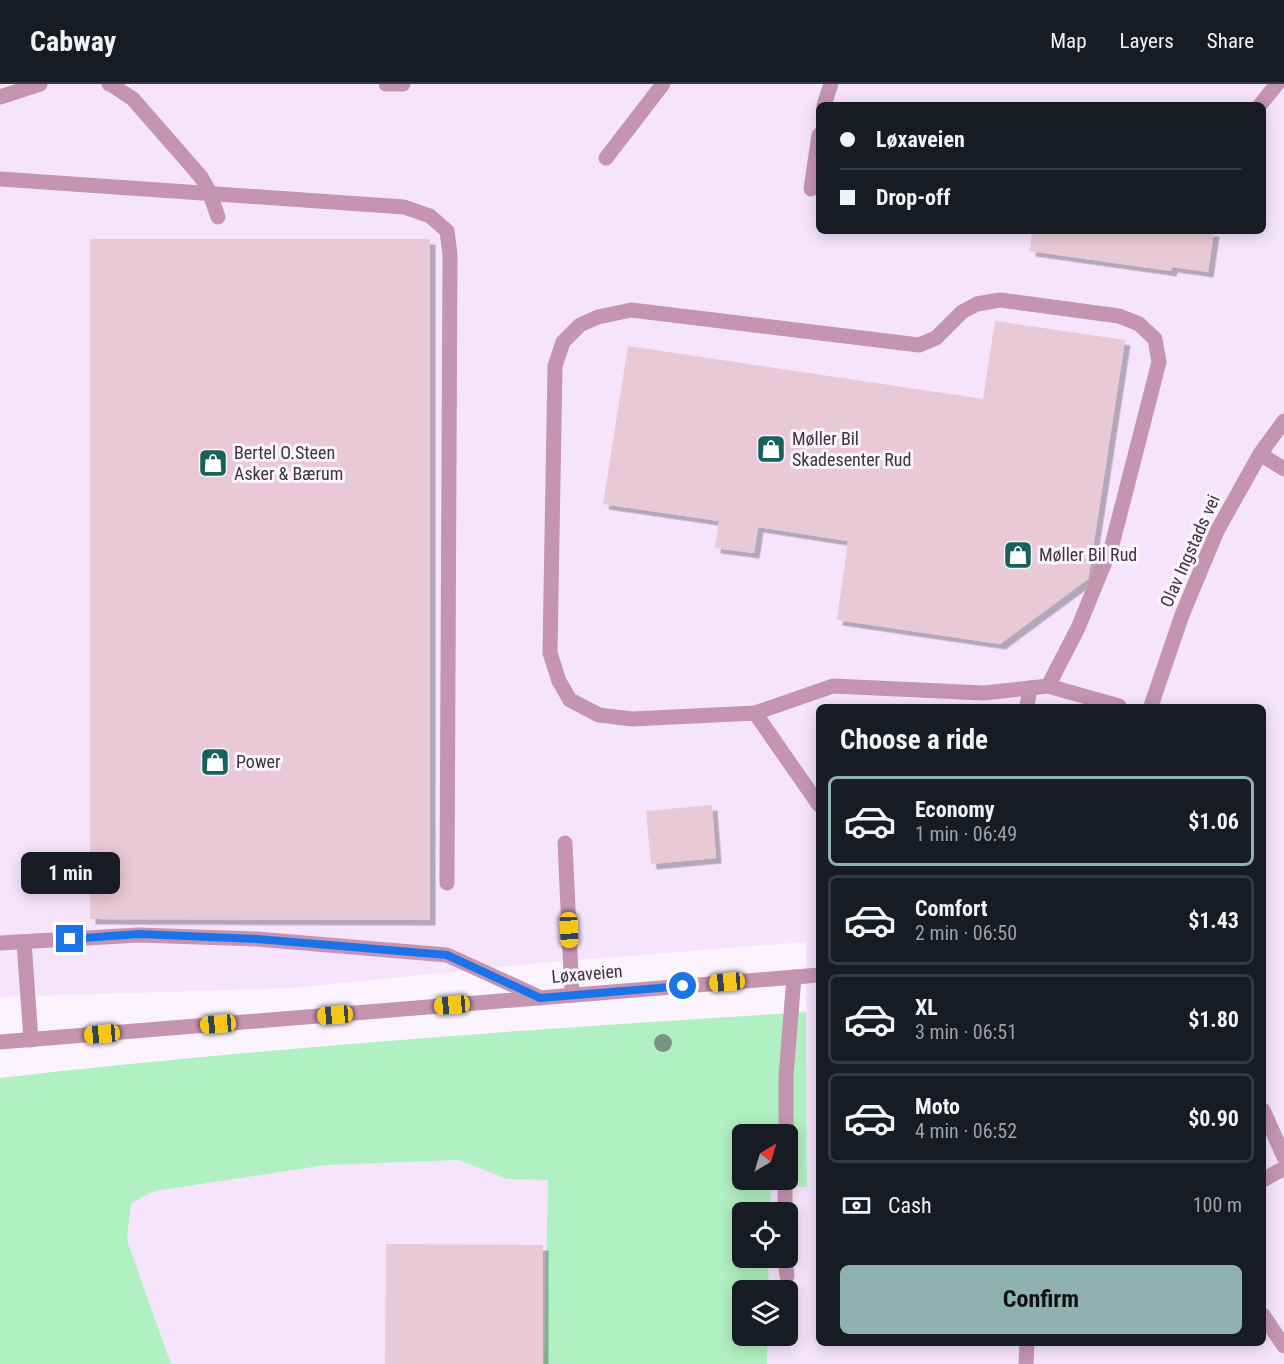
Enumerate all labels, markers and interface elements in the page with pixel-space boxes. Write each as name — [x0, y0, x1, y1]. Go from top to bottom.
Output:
text: Cabway — [30, 25, 116, 58]
text: Map — [1050, 29, 1087, 53]
text: Layers — [1120, 29, 1174, 53]
text: Share — [1207, 29, 1254, 53]
text: Løxaveien — [876, 127, 965, 152]
text: Drop-off — [876, 185, 950, 210]
place label: Møller Bil Skadesenter Rud — [792, 428, 911, 470]
shop icon: Møller Bil Skadesenter Rud — [755, 433, 787, 465]
place label: Bertel O.Steen Asker & Bærum — [234, 442, 343, 484]
shop icon: Bertel O.Steen Asker & Bærum — [197, 447, 229, 479]
street label: Olav Ingstads vei — [1155, 491, 1224, 610]
shop icon: Møller Bil Rud — [1002, 539, 1034, 571]
place label: Møller Bil Rud — [1039, 544, 1137, 565]
text: Choose a ride — [840, 724, 988, 756]
shop icon: Power — [199, 746, 231, 778]
place label: Power — [236, 751, 281, 772]
icon: car — [843, 794, 897, 848]
text: Economy — [915, 797, 995, 822]
text: $1.06 — [1188, 809, 1239, 834]
text: 1 min · 06:49 — [915, 822, 1017, 846]
callout: 1 min — [20, 852, 119, 894]
text: 1 min — [48, 861, 93, 885]
icon: car — [843, 893, 897, 947]
text: Comfort — [915, 896, 988, 921]
text: $1.43 — [1188, 908, 1239, 933]
car — [559, 912, 579, 948]
text: 2 min · 06:50 — [915, 921, 1017, 945]
route end — [56, 925, 83, 952]
street label: Løxaveien — [551, 960, 623, 987]
car — [708, 971, 746, 993]
route start — [669, 972, 696, 999]
icon: car — [843, 992, 897, 1046]
car — [433, 994, 471, 1016]
text: XL — [915, 995, 938, 1020]
car — [316, 1004, 354, 1026]
text: $1.80 — [1188, 1007, 1239, 1032]
car — [199, 1013, 237, 1035]
text: 3 min · 06:51 — [915, 1020, 1017, 1044]
car — [83, 1023, 121, 1045]
icon: car — [843, 1091, 897, 1145]
text: Moto — [915, 1094, 960, 1119]
text: $0.90 — [1188, 1106, 1239, 1131]
text: 4 min · 06:52 — [915, 1119, 1017, 1143]
north arrow — [732, 1124, 798, 1190]
map controls — [732, 1124, 798, 1346]
icon: cash — [840, 1189, 873, 1222]
text: Cash — [888, 1193, 932, 1218]
text: 100 m — [1193, 1193, 1242, 1217]
button: locate — [732, 1202, 798, 1268]
button: Confirm — [840, 1265, 1242, 1334]
button: layers — [732, 1280, 798, 1346]

